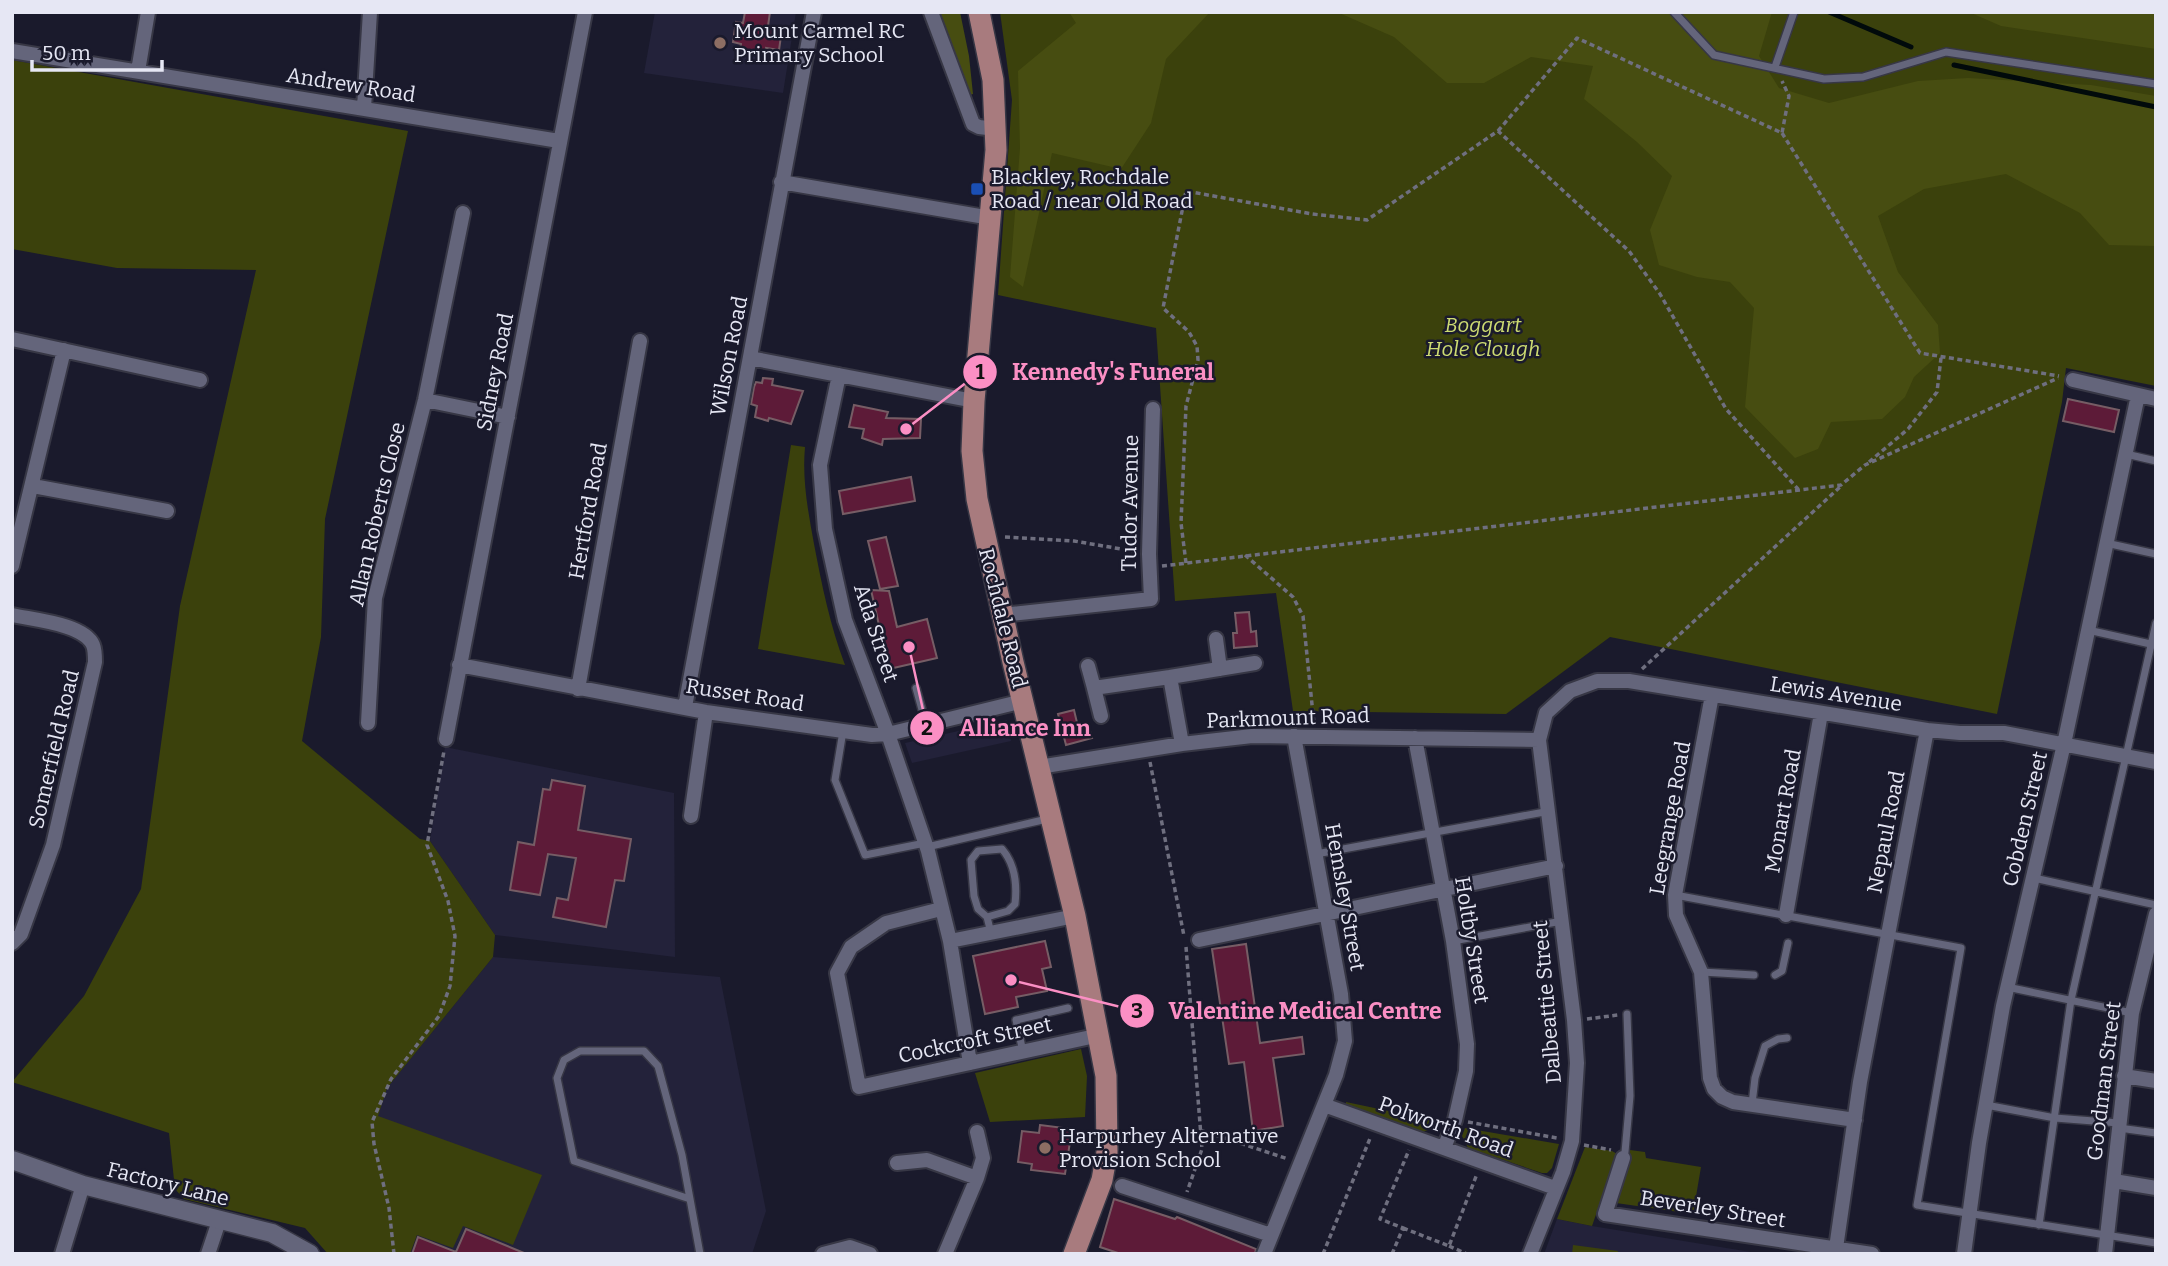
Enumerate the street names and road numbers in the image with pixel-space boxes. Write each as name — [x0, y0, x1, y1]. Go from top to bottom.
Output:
street label: Andrew Road — [285, 62, 417, 108]
street label: Wilson Road — [705, 294, 753, 418]
street label: Sidney Road — [471, 311, 519, 433]
street label: Allan Roberts Close — [343, 419, 411, 609]
street label: Tudor Avenue — [1116, 434, 1144, 572]
street label: Hertford Road — [563, 440, 613, 582]
street label: Rochdale Road — [973, 545, 1033, 691]
street label: Ada Street — [848, 581, 904, 686]
street label: Somerfield Road — [23, 667, 85, 831]
street label: Lewis Avenue — [1768, 671, 1904, 717]
street label: Russet Road — [684, 673, 806, 717]
street label: Parkmount Road — [1206, 702, 1370, 734]
street label: Leegrange Road — [1644, 739, 1696, 897]
street label: Monart Road — [1759, 747, 1807, 875]
street label: Cobden Street — [1997, 748, 2053, 889]
street label: Nepaul Road — [1861, 768, 1911, 896]
street label: Hemsley Street — [1319, 821, 1371, 973]
street label: Holtby Street — [1449, 875, 1495, 1006]
street label: Dalbeattie Street — [1527, 919, 1567, 1085]
street label: Goodman Street — [2081, 999, 2127, 1162]
street label: Cockcroft Street — [896, 1011, 1055, 1069]
street label: Polworth Road — [1375, 1091, 1517, 1163]
street label: Factory Lane — [104, 1156, 232, 1212]
street label: Beverley Street — [1638, 1185, 1788, 1233]

